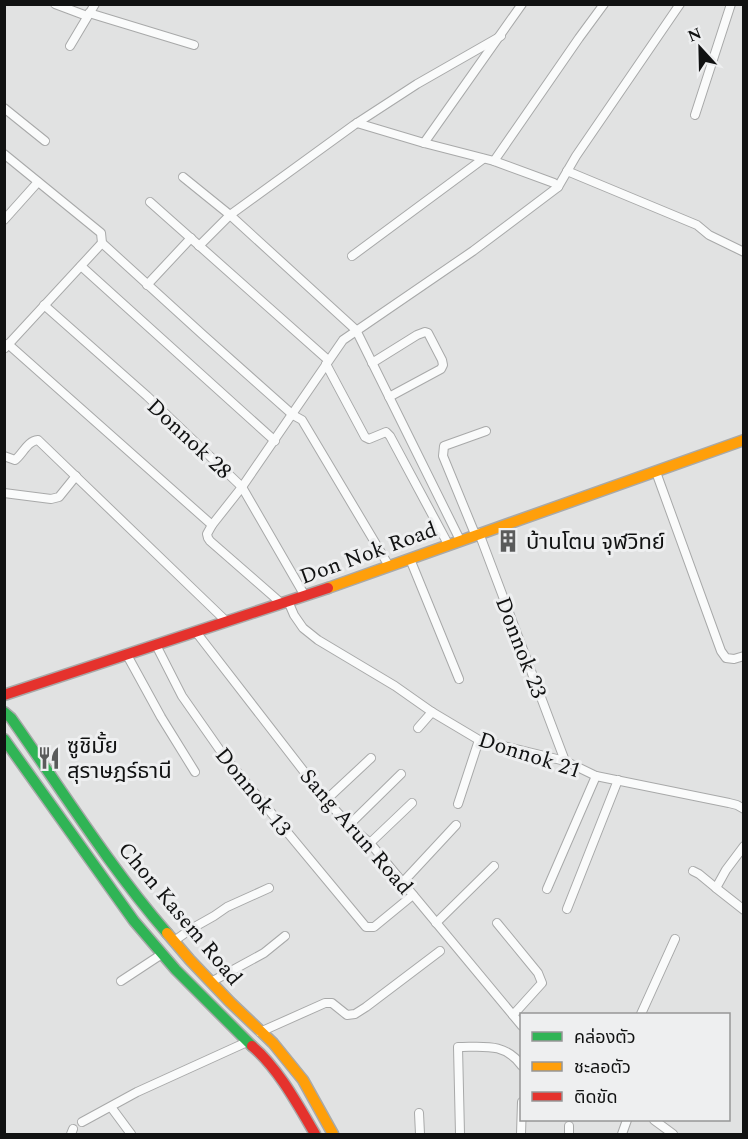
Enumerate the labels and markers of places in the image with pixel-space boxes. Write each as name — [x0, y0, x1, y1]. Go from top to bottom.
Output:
place label: บ้านโตน จุฬวิทย์ — [526, 526, 665, 559]
building icon: บ้านโตน จุฬวิทย์ — [495, 528, 521, 554]
place label: ซูชิมั้ย สุราษฎร์ธานี — [67, 730, 172, 788]
restaurant icon: ซูชิมั้ย สุราษฎร์ธานี — [36, 745, 62, 771]

